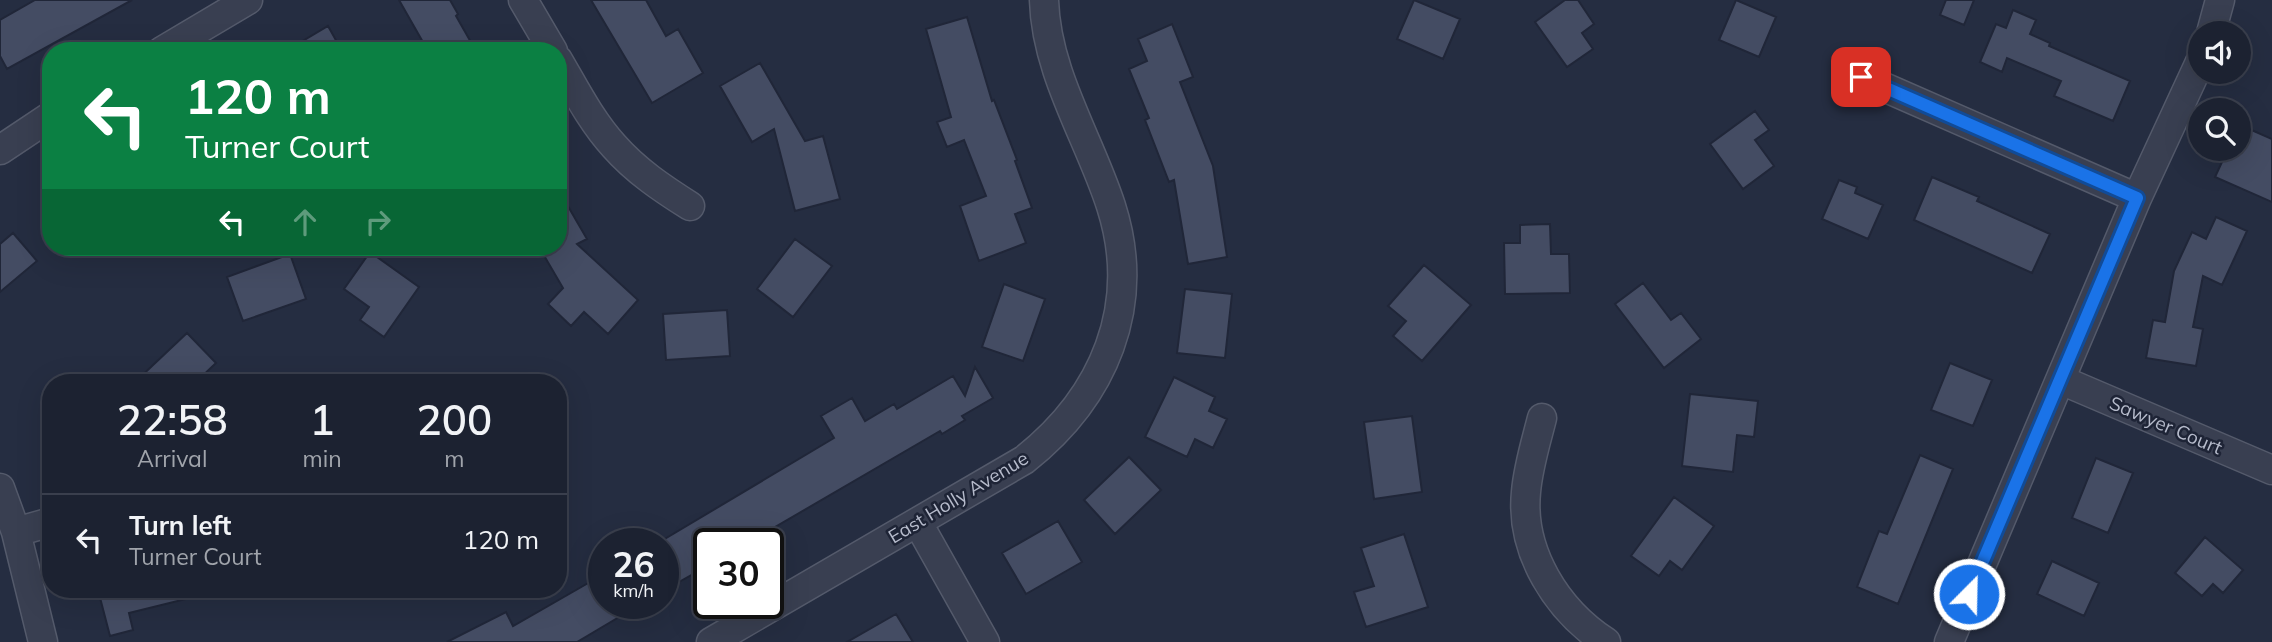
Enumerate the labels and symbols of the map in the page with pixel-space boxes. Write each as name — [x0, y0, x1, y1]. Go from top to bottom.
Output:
pin — [1831, 47, 1891, 107]
street label: Sawyer Court — [2106, 390, 2226, 460]
street label: East Holly Avenue — [884, 446, 1032, 548]
speed limit sign: 30 — [693, 528, 784, 619]
position arrow — [1932, 557, 2006, 631]

